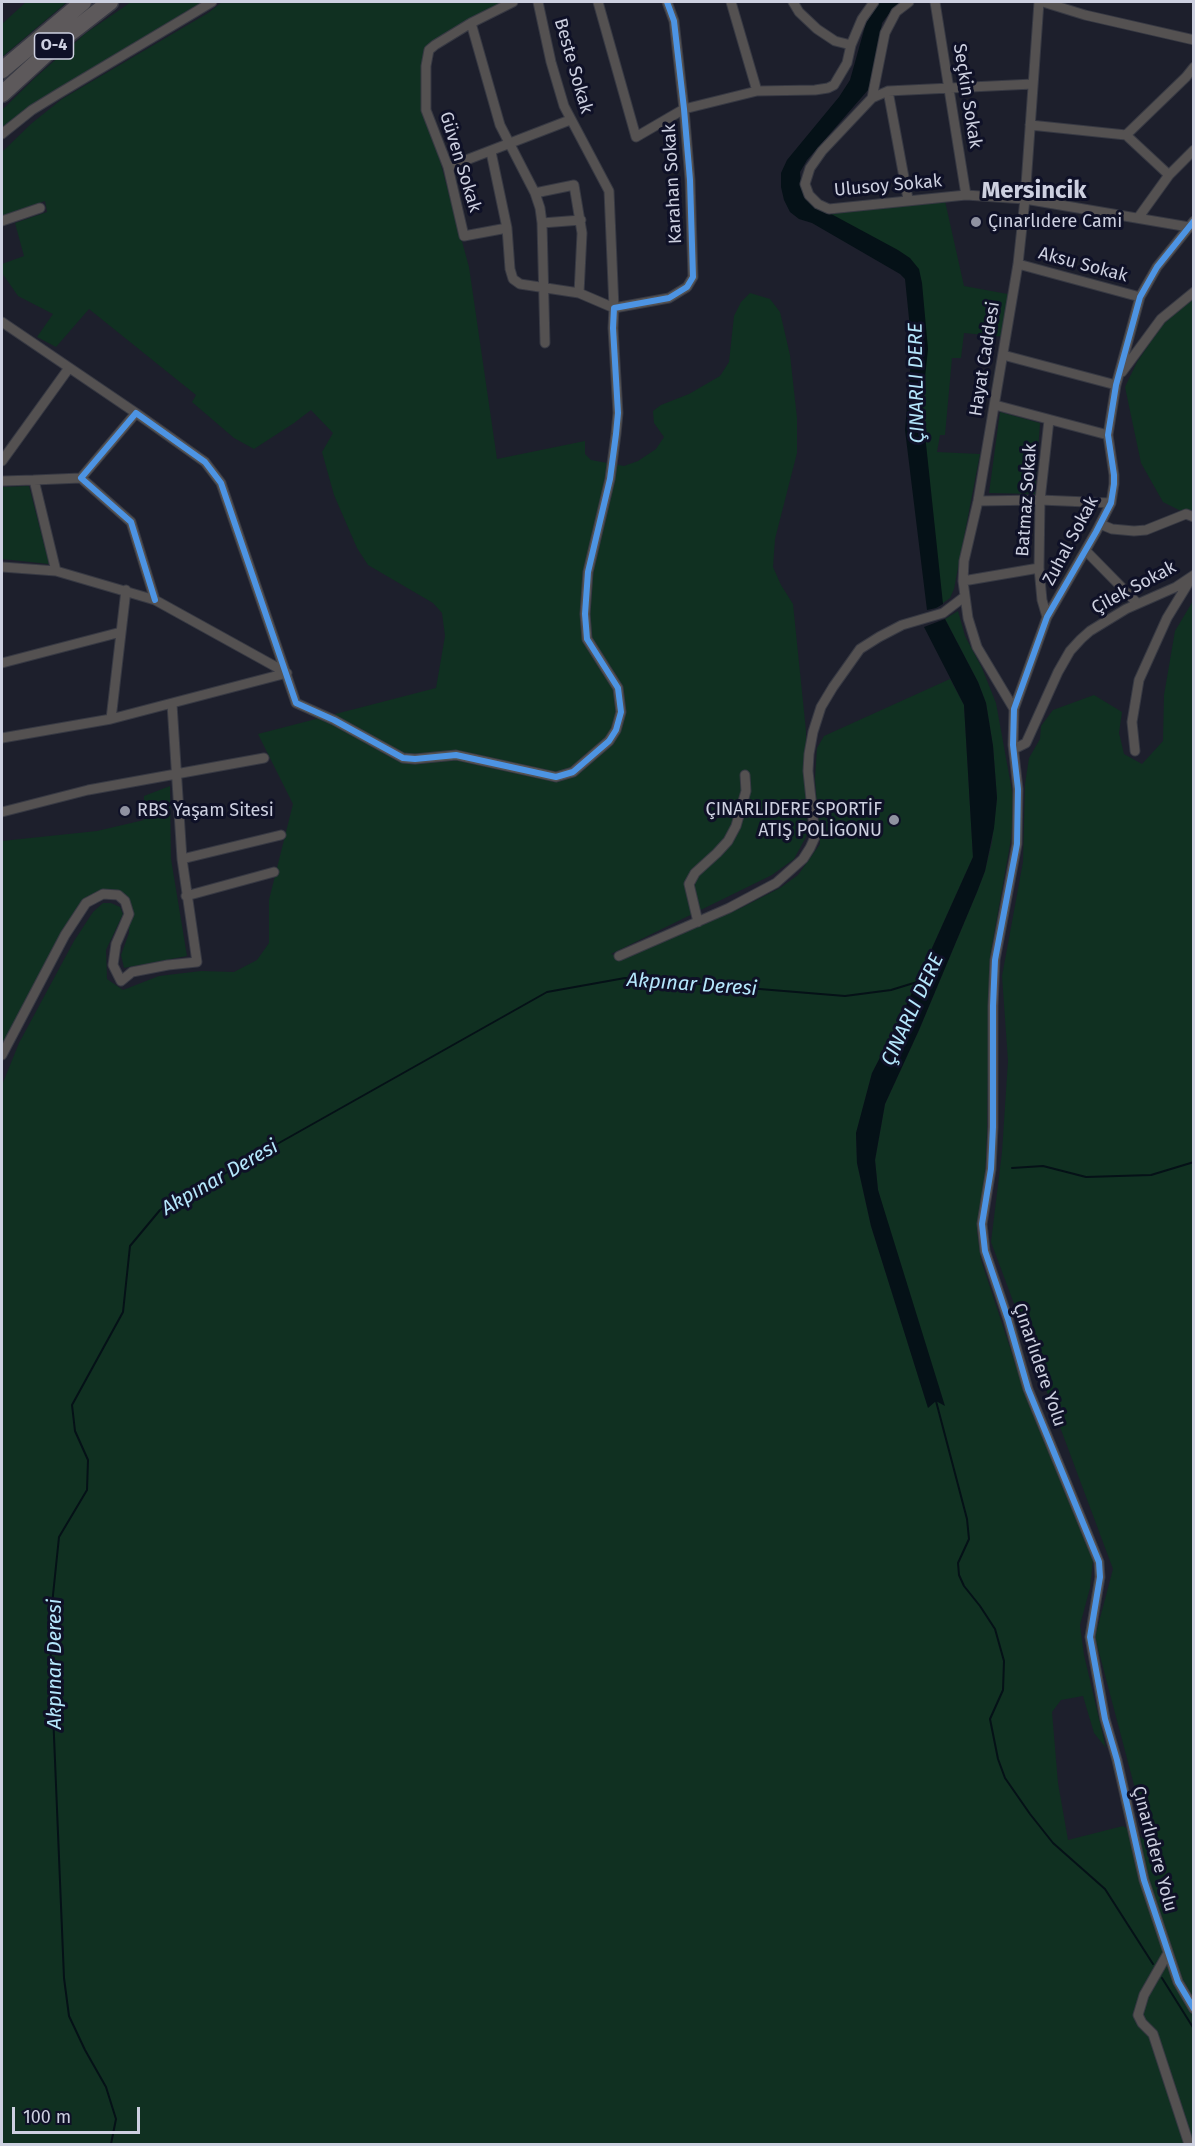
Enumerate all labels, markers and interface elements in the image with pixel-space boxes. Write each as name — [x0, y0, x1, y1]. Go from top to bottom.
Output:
street label: Beste Sokak — [549, 16, 597, 116]
road number: O-4 — [34, 33, 74, 59]
street label: Seçkin Sokak — [948, 42, 986, 150]
street label: Güven Sokak — [434, 109, 486, 215]
street label: Karahan Sokak — [659, 123, 687, 245]
street label: Ulusoy Sokak — [833, 171, 943, 201]
district label: Mersincik — [981, 177, 1087, 205]
place label: Çınarlıdere Cami — [988, 211, 1122, 233]
marker: Çınarlıdere Cami — [969, 215, 983, 229]
street label: Aksu Sokak — [1036, 243, 1130, 287]
street label: Hayat Caddesi — [965, 300, 1005, 418]
water label: ÇINARLI DERE — [904, 323, 930, 443]
street label: Batmaz Sokak — [1012, 443, 1042, 557]
street label: Zuhal Sokak — [1038, 493, 1104, 589]
street label: Çilek Sokak — [1088, 557, 1180, 619]
place label: ÇINARLIDERE SPORTİF ATIŞ POLİGONU — [706, 799, 882, 842]
place label: RBS Yaşam Sitesi — [137, 800, 274, 822]
marker: RBS Yaşam Sitesi — [118, 804, 132, 818]
marker: ÇINARLIDERE SPORTİF ATIŞ POLİGONU — [887, 813, 901, 827]
water label: ÇINARLI DERE — [877, 950, 949, 1070]
water label: Akpınar Deresi — [626, 968, 758, 1002]
water label: Akpınar Deresi — [158, 1135, 282, 1221]
street label: Çınarlıdere Yolu — [1008, 1300, 1070, 1430]
water label: Akpınar Deresi — [43, 1599, 67, 1729]
street label: Çınarlıdere Yolu — [1127, 1784, 1181, 1914]
scale bar — [15, 2095, 142, 2133]
text: 100 m — [23, 2106, 71, 2128]

